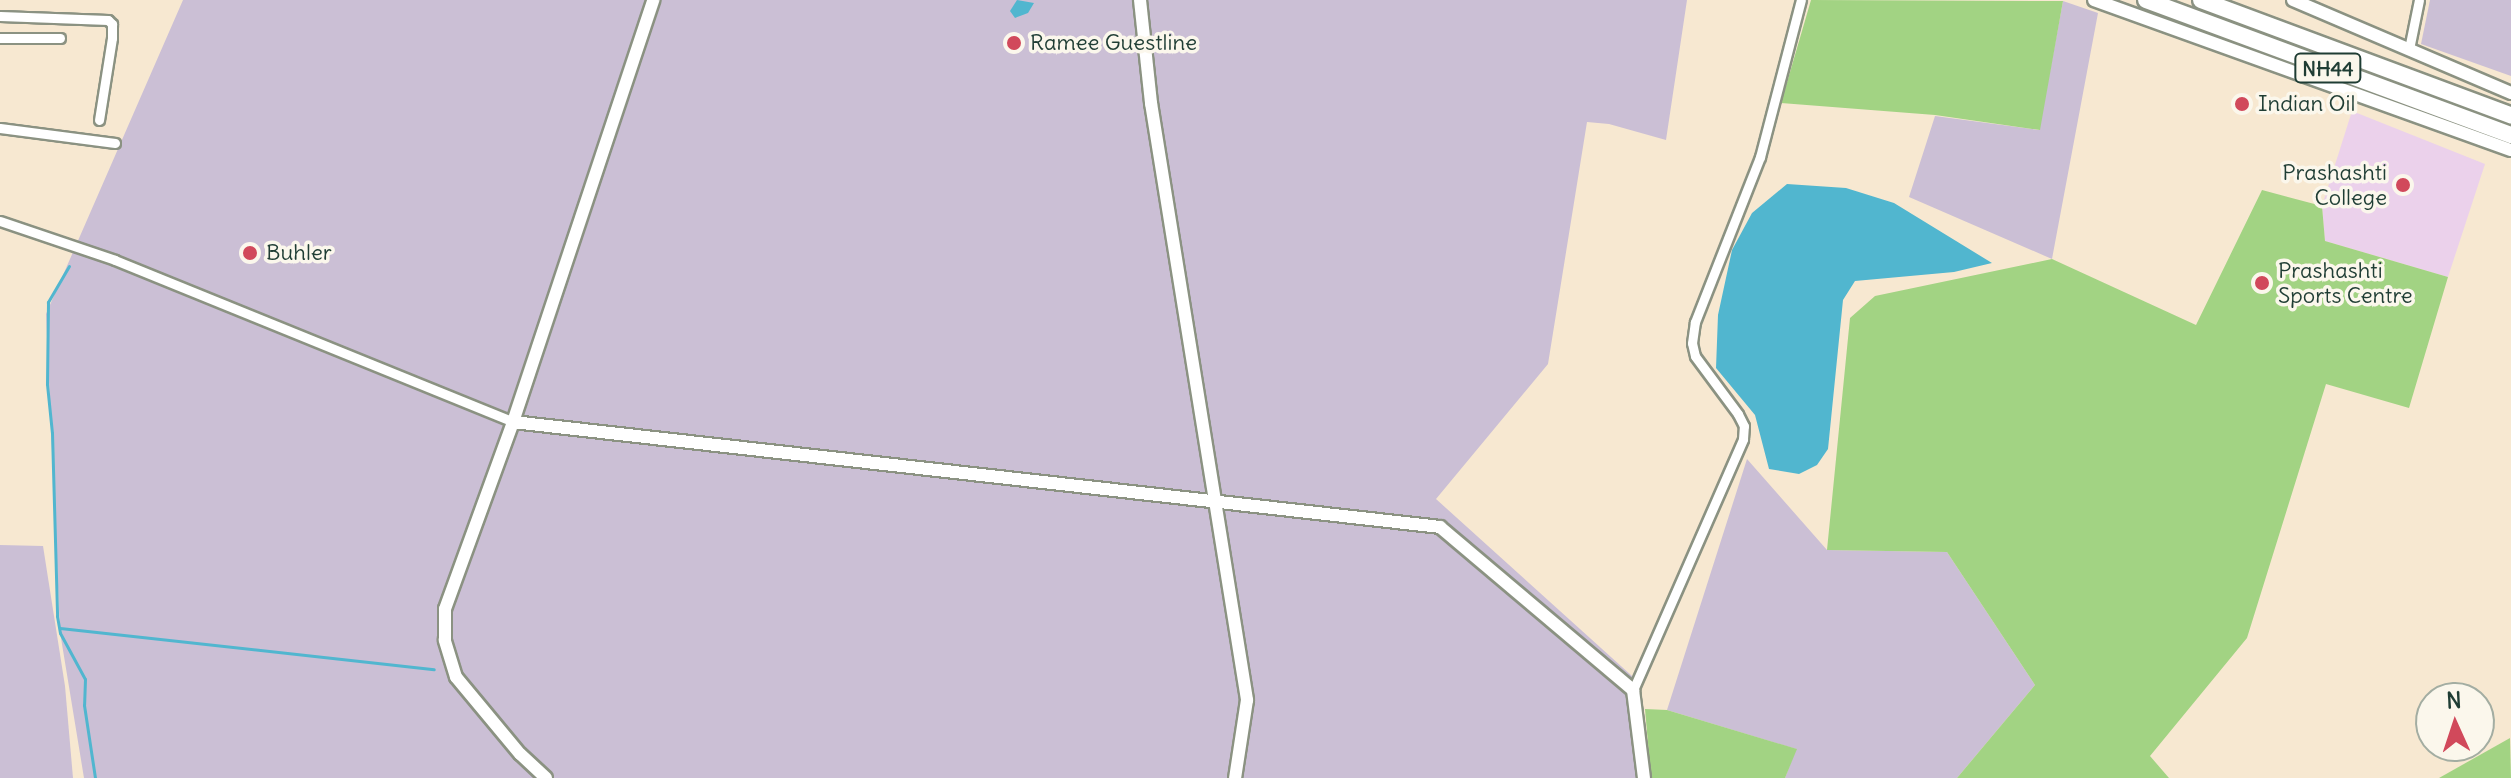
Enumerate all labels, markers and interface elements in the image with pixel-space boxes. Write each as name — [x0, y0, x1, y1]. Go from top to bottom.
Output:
place label: Ramee Guestline — [1030, 30, 1197, 56]
marker: Ramee Guestline — [1005, 34, 1023, 52]
road number: NH44 — [2294, 52, 2362, 84]
place label: Indian Oil — [2258, 91, 2355, 117]
marker: Indian Oil — [2233, 95, 2251, 113]
place label: Prashashti College — [2282, 159, 2387, 210]
marker: Prashashti College — [2394, 176, 2412, 194]
place label: Buhler — [266, 240, 332, 266]
marker: Buhler — [241, 244, 259, 262]
place label: Prashashti Sports Centre — [2278, 257, 2413, 308]
marker: Prashashti Sports Centre — [2253, 274, 2271, 292]
north arrow — [2415, 682, 2495, 762]
text: N — [2446, 686, 2462, 714]

